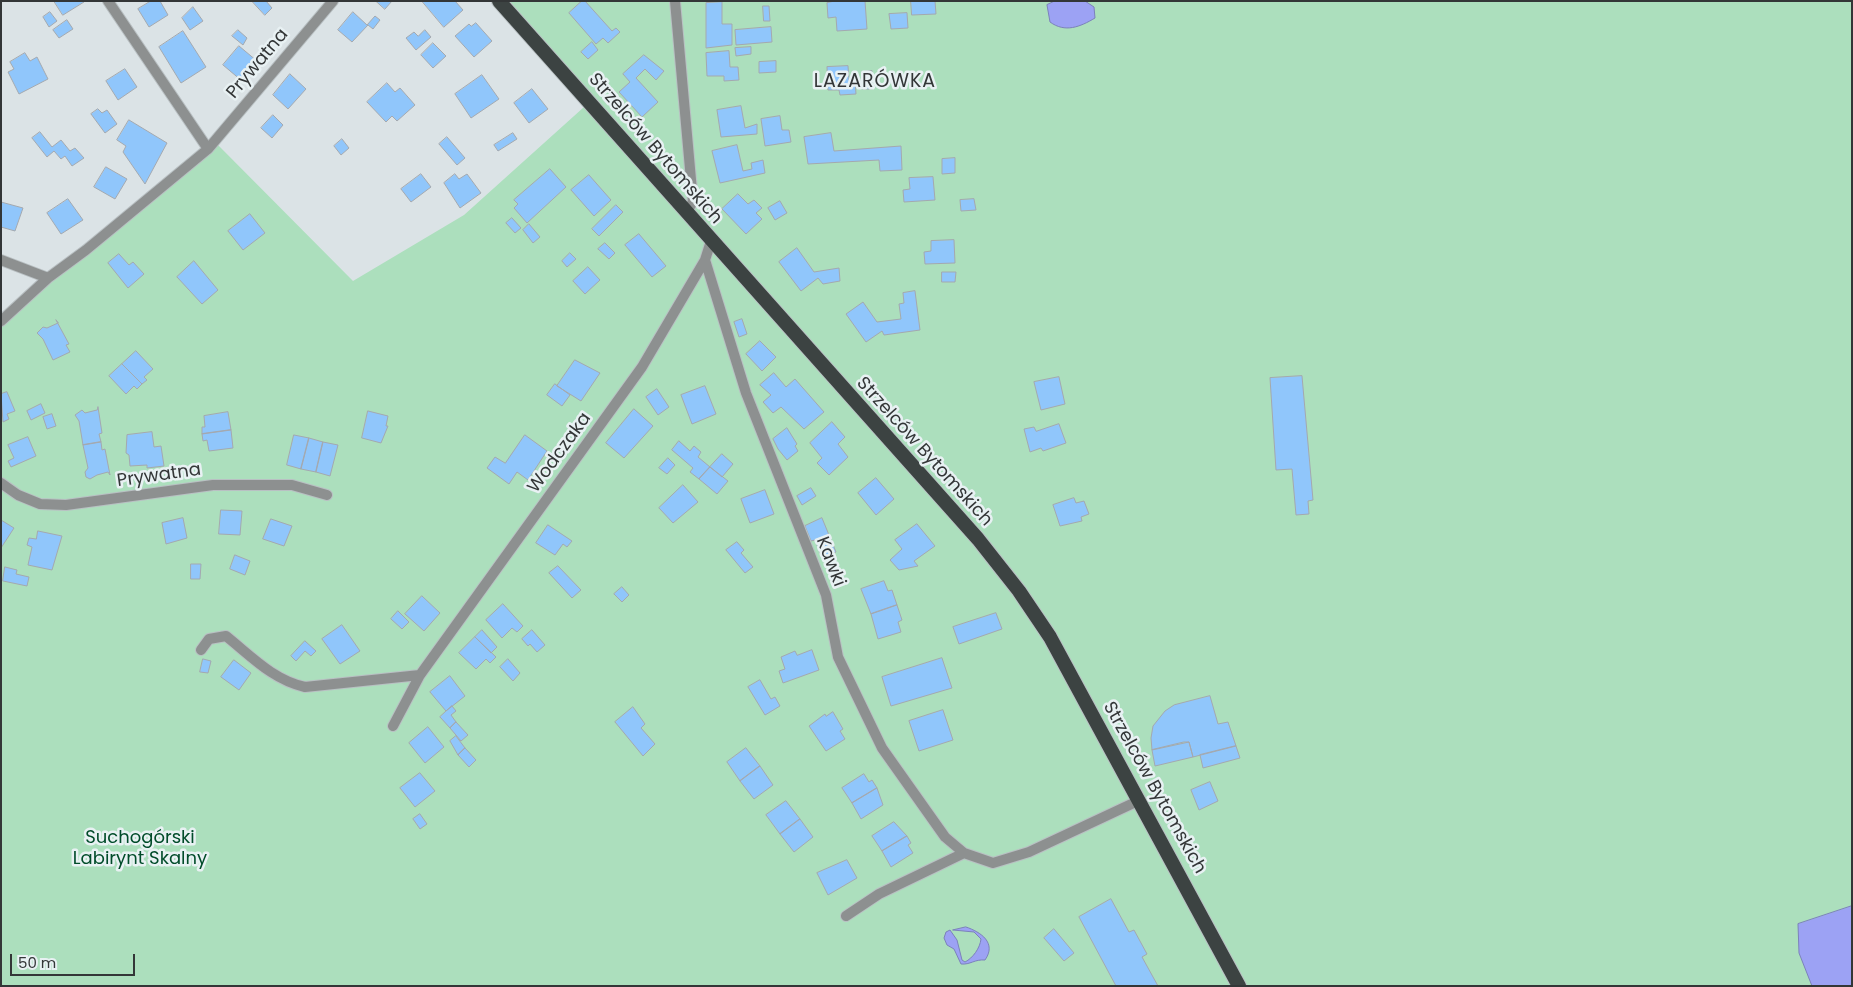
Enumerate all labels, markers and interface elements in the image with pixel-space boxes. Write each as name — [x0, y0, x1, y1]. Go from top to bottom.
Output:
street label: Prywatna — [223, 25, 293, 103]
street label: Strzelców Bytomskich — [584, 69, 726, 229]
district label: LAZARÓWKA — [813, 71, 937, 93]
street label: Strzelców Bytomskich — [851, 373, 997, 531]
street label: Wodczaka — [524, 409, 596, 497]
street label: Prywatna — [116, 459, 202, 493]
street label: Kawki — [811, 534, 849, 590]
street label: Strzelców Bytomskich — [1098, 698, 1210, 878]
park label: Suchogórski Labirynt Skalny — [73, 827, 207, 870]
scale bar — [12, 944, 138, 976]
text: 50 m — [18, 952, 56, 973]

